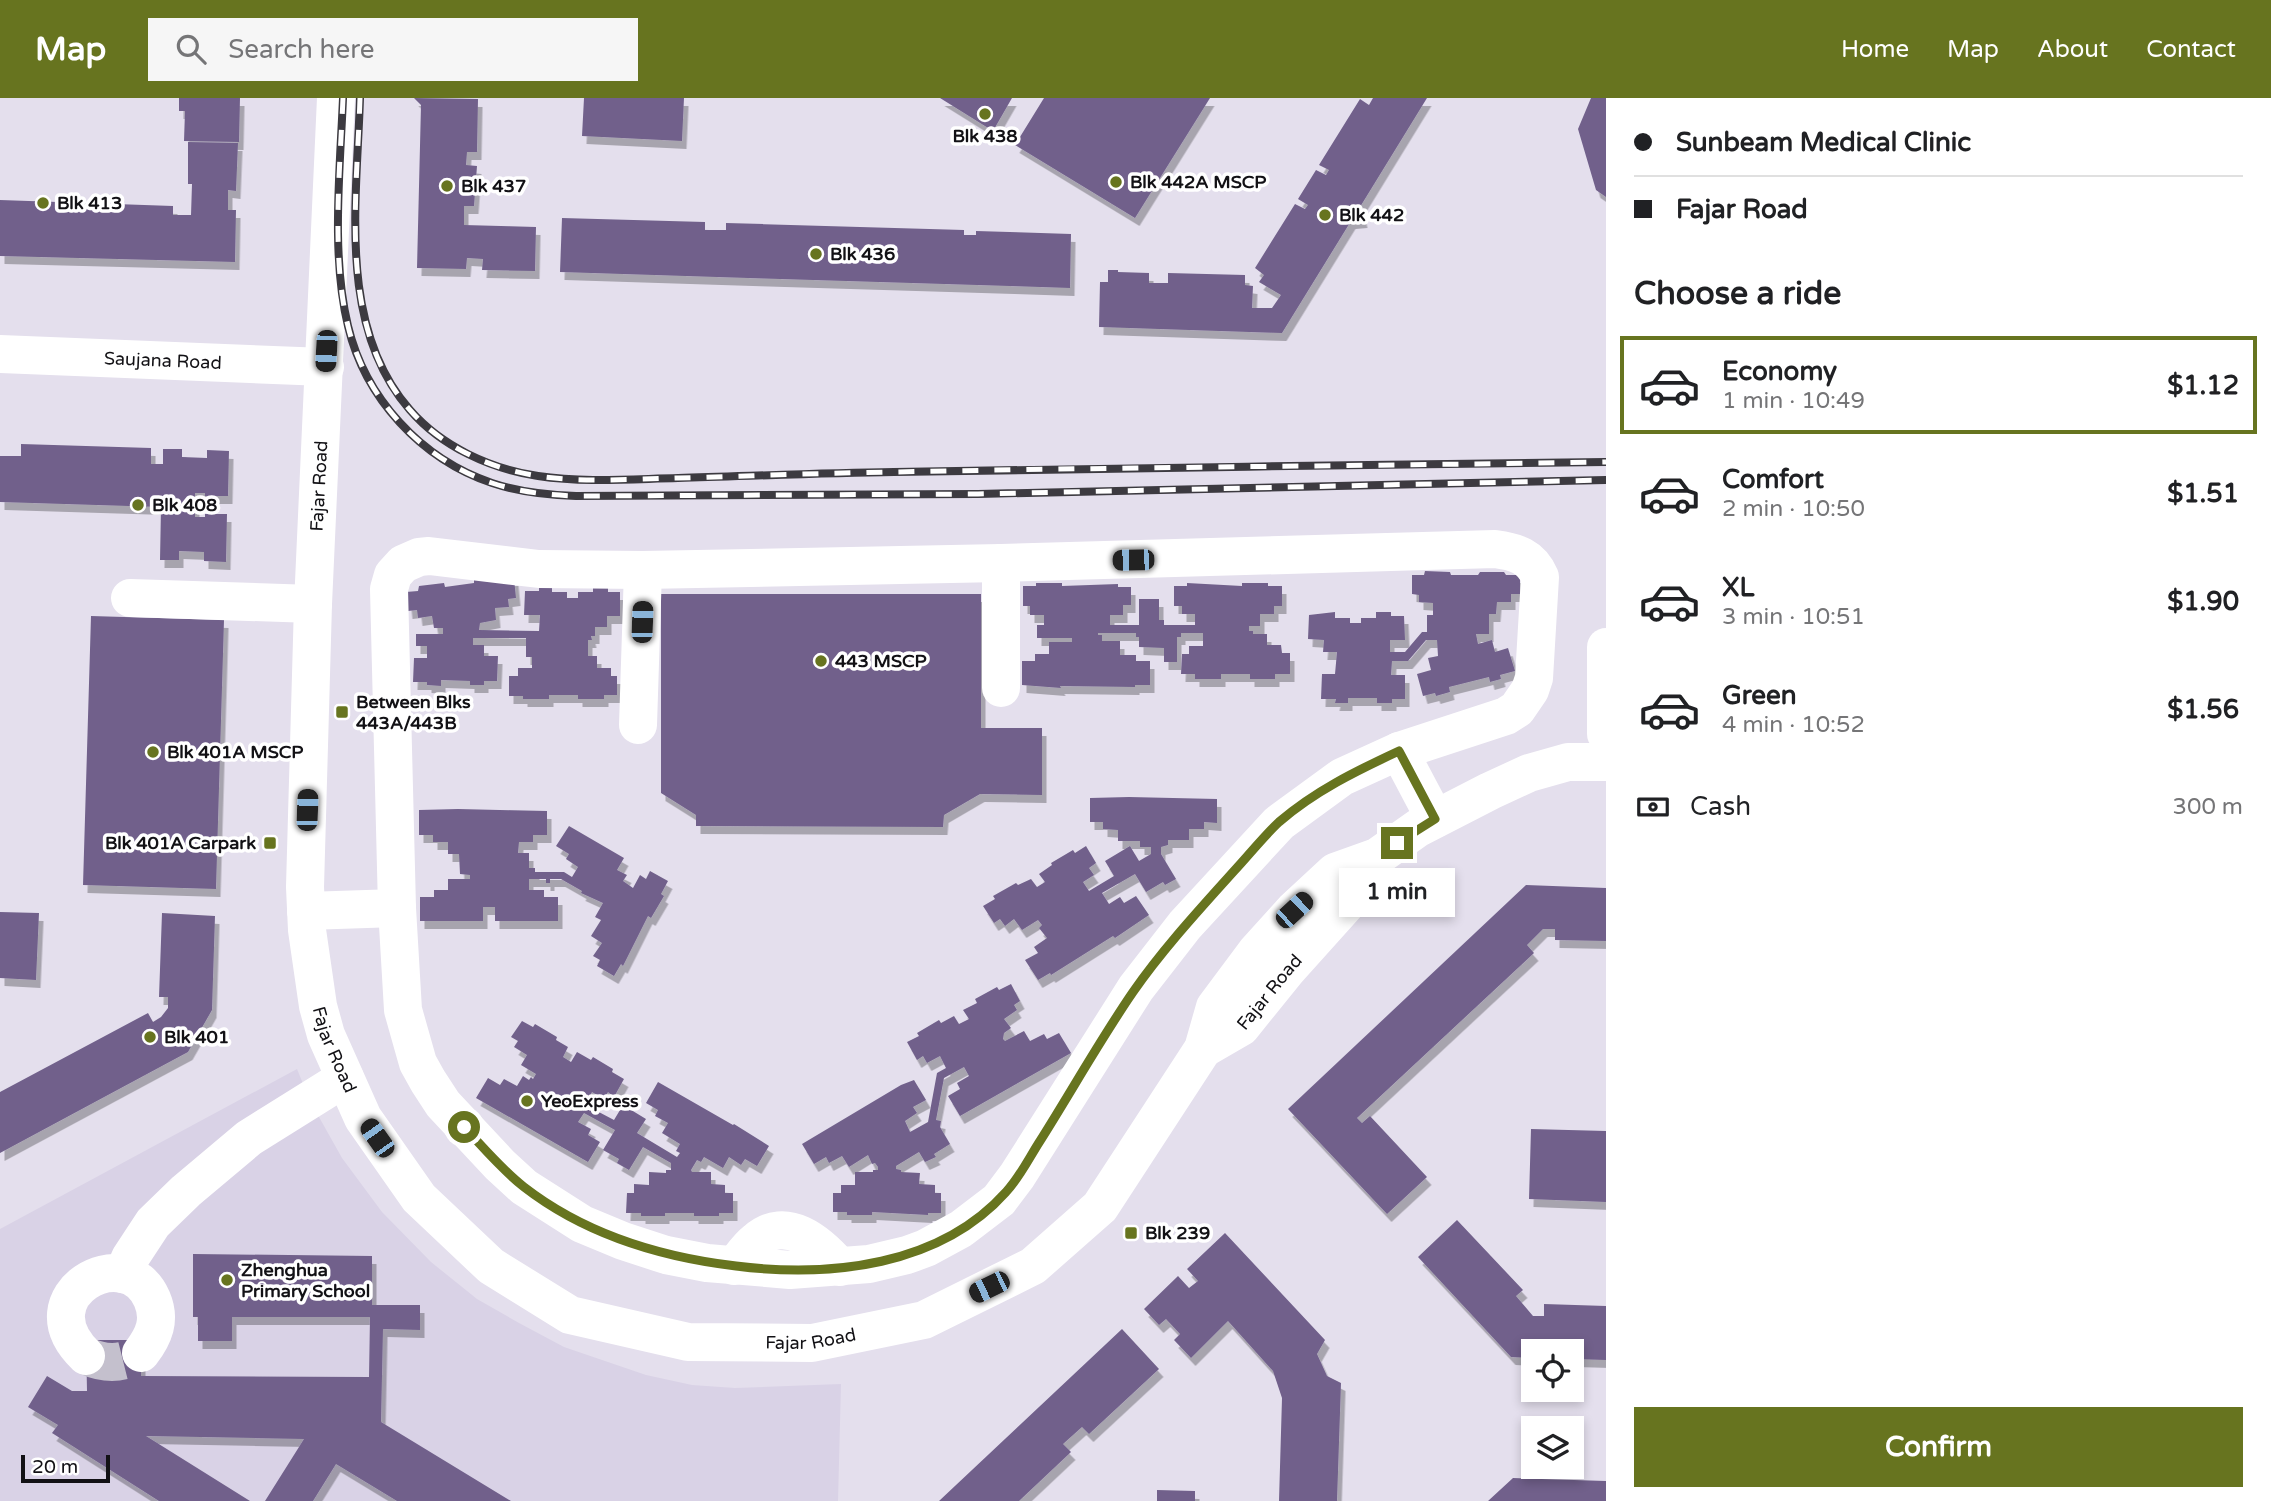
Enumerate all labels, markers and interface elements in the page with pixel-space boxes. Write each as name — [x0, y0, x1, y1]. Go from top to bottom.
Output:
search box — [148, 18, 638, 81]
text: Map — [35, 30, 106, 69]
icon: search — [172, 30, 210, 68]
text: Search here — [228, 34, 374, 65]
text: Home — [1841, 35, 1909, 64]
text: Map — [1947, 35, 1999, 64]
text: About — [2037, 35, 2108, 64]
text: Contact — [2146, 35, 2236, 64]
marker: Blk 438 — [977, 106, 993, 122]
place label: Blk 438 — [952, 125, 1018, 147]
text: Sunbeam Medical Clinic — [1676, 127, 1971, 158]
place label: Blk 442A MSCP — [1130, 171, 1266, 193]
marker: Blk 442A MSCP — [1108, 174, 1124, 190]
place label: Blk 437 — [461, 175, 526, 197]
marker: Blk 437 — [439, 178, 455, 194]
place label: Blk 413 — [57, 192, 122, 214]
text: Fajar Road — [1676, 194, 1808, 225]
marker: Blk 413 — [35, 195, 51, 211]
place label: Blk 442 — [1339, 204, 1404, 226]
marker: Blk 442 — [1317, 207, 1333, 223]
place label: Blk 436 — [830, 243, 895, 265]
marker: Blk 436 — [808, 246, 824, 262]
text: Choose a ride — [1634, 275, 1841, 313]
car — [315, 329, 338, 373]
street label: Saujana Road — [104, 347, 222, 374]
icon: car — [1638, 354, 1701, 417]
text: Economy — [1722, 356, 1837, 387]
text: $1.12 — [2167, 370, 2239, 401]
text: 1 min · 10:49 — [1722, 387, 1865, 415]
street label: Fajar Road — [306, 440, 332, 532]
icon: car — [1638, 462, 1701, 525]
text: Comfort — [1722, 464, 1824, 495]
text: $1.51 — [2167, 478, 2239, 509]
place label: Blk 408 — [152, 494, 217, 516]
text: 2 min · 10:50 — [1722, 495, 1865, 523]
marker: Blk 408 — [130, 497, 146, 513]
car — [1112, 549, 1155, 571]
icon: car — [1638, 570, 1701, 633]
text: XL — [1722, 572, 1754, 603]
text: $1.90 — [2167, 586, 2239, 617]
car — [631, 601, 654, 643]
text: 3 min · 10:51 — [1722, 603, 1865, 631]
place label: 443 MSCP — [835, 650, 927, 672]
marker: 443 MSCP — [813, 653, 829, 669]
icon: car — [1638, 678, 1701, 741]
text: Green — [1722, 680, 1797, 711]
place label: Between Blks 443A/443B — [356, 691, 471, 734]
text: $1.56 — [2167, 694, 2239, 725]
marker: Between Blks 443A/443B — [334, 704, 350, 720]
text: 4 min · 10:52 — [1722, 711, 1865, 739]
place label: Blk 401A MSCP — [167, 741, 303, 763]
marker: Blk 401A MSCP — [145, 744, 161, 760]
icon: cash — [1634, 788, 1672, 826]
car — [296, 789, 319, 831]
text: Cash — [1690, 791, 1751, 822]
text: 300 m — [2173, 793, 2243, 821]
route end — [1381, 827, 1413, 859]
place label: Blk 401A Carpark — [105, 832, 256, 854]
marker: Blk 401A Carpark — [262, 835, 278, 851]
callout: 1 min — [1339, 868, 1455, 916]
text: 1 min — [1366, 878, 1428, 906]
car — [1272, 888, 1317, 932]
street label: Fajar Road — [1232, 950, 1307, 1034]
street label: Fajar Road — [308, 1004, 361, 1096]
place label: Blk 401 — [164, 1026, 229, 1048]
marker: Blk 401 — [142, 1029, 158, 1045]
place label: YeoExpress — [541, 1090, 639, 1112]
marker: YeoExpress — [519, 1093, 535, 1109]
route start — [448, 1111, 480, 1143]
car — [357, 1115, 398, 1161]
place label: Blk 239 — [1145, 1222, 1210, 1244]
marker: Blk 239 — [1123, 1225, 1139, 1241]
place label: Zhenghua Primary School — [241, 1259, 370, 1302]
car — [966, 1268, 1013, 1306]
marker: Zhenghua Primary School — [219, 1272, 235, 1288]
street label: Fajar Road — [765, 1323, 858, 1354]
map controls — [1521, 1339, 1584, 1479]
button: locate — [1521, 1339, 1584, 1402]
button: Confirm — [1634, 1407, 2243, 1487]
button: layers — [1521, 1416, 1584, 1479]
scale bar — [21, 1452, 110, 1484]
text: 20 m — [32, 1456, 78, 1478]

